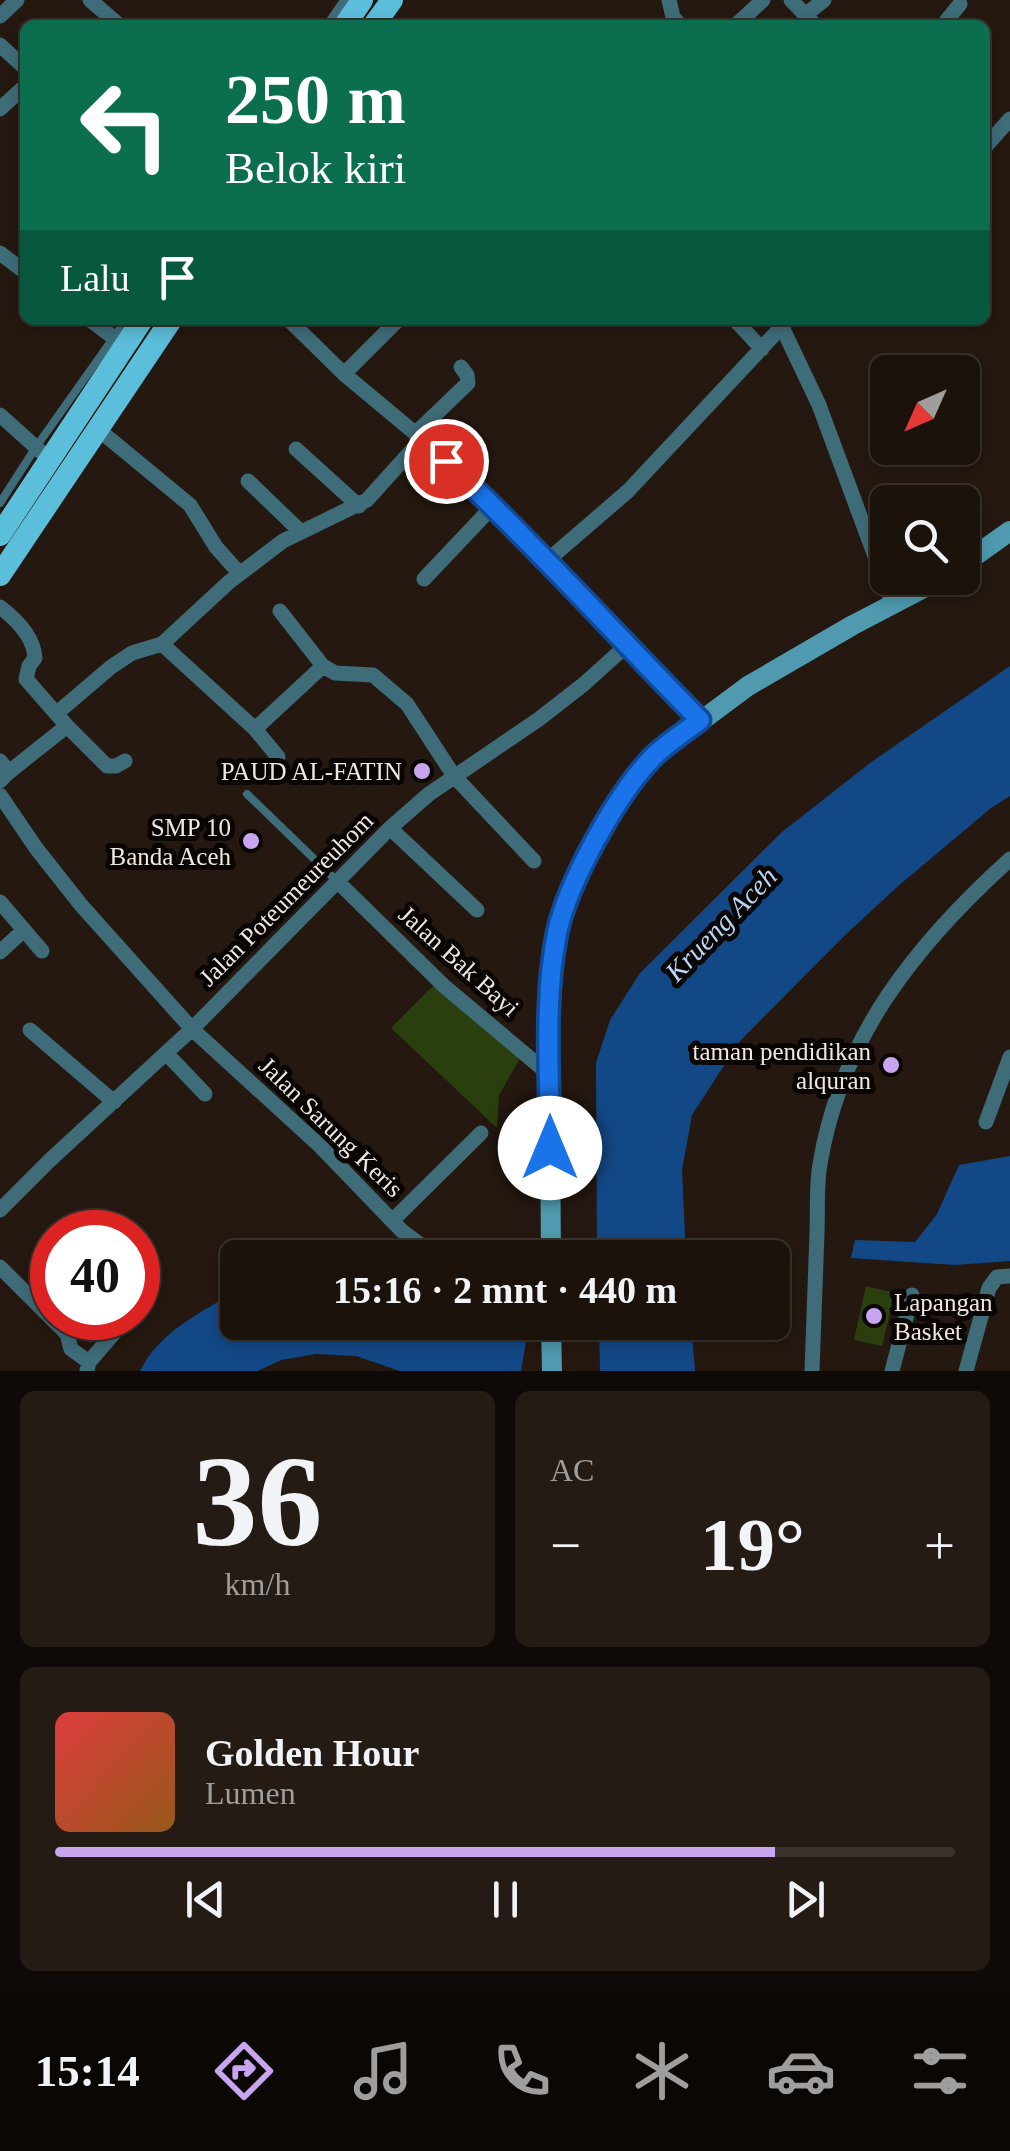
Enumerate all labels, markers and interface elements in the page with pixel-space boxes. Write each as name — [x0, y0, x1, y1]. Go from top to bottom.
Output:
icon: left — [60, 60, 190, 190]
text: 250 m — [225, 61, 406, 138]
text: Belok kiri — [225, 143, 406, 193]
icon: arrive — [150, 250, 205, 305]
text: Lalu — [60, 257, 130, 299]
north arrow — [870, 355, 980, 465]
map controls — [870, 355, 980, 595]
pin — [404, 419, 489, 504]
icon: arrive — [419, 434, 474, 489]
button: search — [870, 485, 980, 595]
place label: PAUD AL-FATIN — [221, 758, 402, 785]
marker: PAUD AL-FATIN — [411, 760, 433, 782]
street label: Jalan Poteumeureuhom — [194, 806, 379, 991]
place label: SMP 10 Banda Aceh — [110, 814, 232, 870]
marker: SMP 10 Banda Aceh — [240, 830, 262, 852]
water label: Krueng Aceh — [658, 861, 783, 988]
street label: Jalan Bak Bayi — [394, 900, 524, 1022]
place label: taman pendidikan alquran — [693, 1038, 871, 1094]
street label: Jalan Sarung Keris — [254, 1052, 408, 1202]
marker: taman pendidikan alquran — [880, 1054, 902, 1076]
position arrow — [498, 1096, 602, 1200]
speed limit sign: 40 — [30, 1210, 160, 1340]
text: 15:16 · 2 mnt · 440 m — [333, 1269, 677, 1311]
place label: Lapangan Basket — [894, 1289, 993, 1345]
marker: Lapangan Basket — [863, 1305, 885, 1327]
text: 36 — [193, 1429, 323, 1573]
text: AC — [550, 1452, 594, 1488]
text: 19° — [700, 1503, 805, 1586]
text: − — [550, 1515, 581, 1576]
text: + — [924, 1515, 955, 1576]
text: km/h — [225, 1566, 290, 1602]
text: Golden Hour — [205, 1732, 419, 1774]
text: Lumen — [205, 1775, 296, 1811]
icon: previous — [178, 1872, 233, 1927]
icon: pause — [478, 1872, 533, 1927]
icon: next — [778, 1872, 833, 1927]
icon: directions — [209, 2036, 279, 2106]
icon: music — [348, 2036, 418, 2106]
icon: phone — [487, 2036, 557, 2106]
icon: climate — [627, 2036, 697, 2106]
icon: car — [766, 2036, 836, 2106]
icon: filters — [905, 2036, 975, 2106]
text: 15:14 — [35, 2046, 140, 2096]

